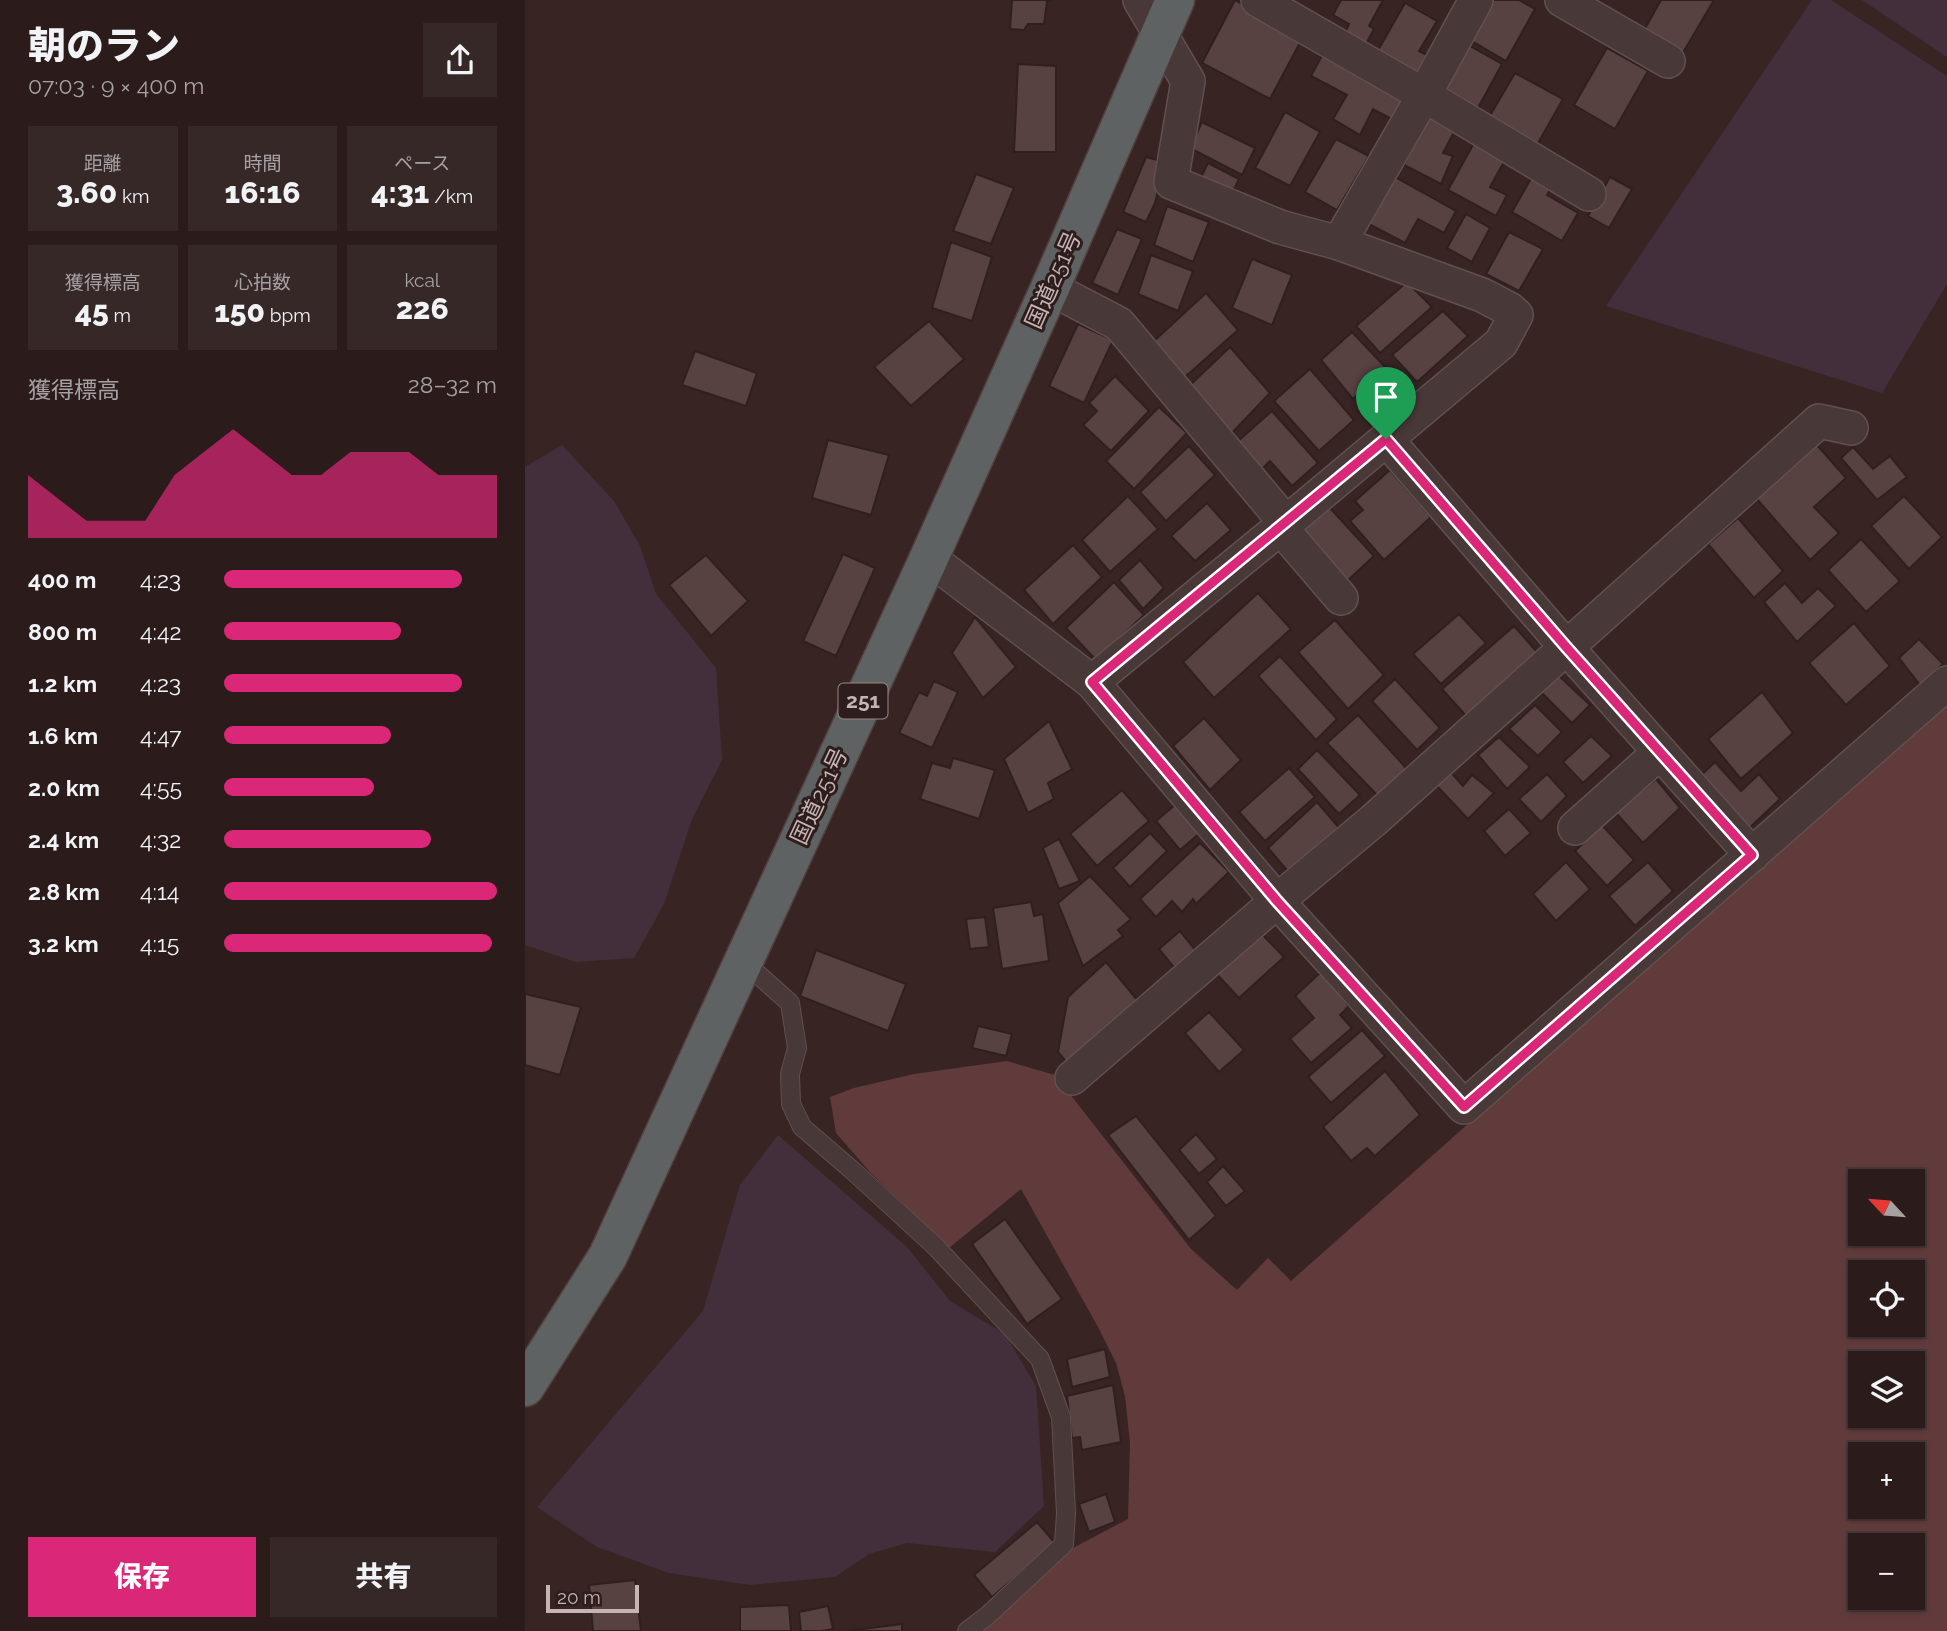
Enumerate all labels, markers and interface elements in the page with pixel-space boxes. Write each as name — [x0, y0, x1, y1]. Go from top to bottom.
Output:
text: 朝のラン — [28, 23, 180, 68]
button: share — [423, 23, 497, 97]
text: 07:03 · 9 × 400 m — [28, 72, 204, 99]
text: 距離 — [84, 152, 122, 174]
text: 時間 — [243, 152, 282, 174]
text: ペース — [394, 152, 450, 174]
text: 3.60 — [56, 175, 117, 210]
text: 16:16 — [225, 175, 300, 210]
text: 4:31 — [371, 175, 429, 210]
text: km — [117, 185, 149, 207]
text: /km — [429, 185, 473, 207]
street label: 国道251号 — [1019, 227, 1086, 333]
text: kcal — [404, 269, 440, 291]
text: 獲得標高 — [65, 271, 141, 293]
text: 心拍数 — [234, 271, 291, 293]
text: 226 — [396, 291, 449, 326]
text: 45 — [75, 294, 109, 329]
text: 150 — [214, 294, 265, 329]
text: m — [109, 304, 131, 326]
text: bpm — [265, 304, 311, 326]
pin — [1356, 367, 1416, 439]
text: 28–32 m — [408, 371, 497, 398]
text: 獲得標高 — [28, 376, 120, 403]
icon: arrive — [1367, 378, 1405, 416]
text: 400 m — [28, 566, 96, 593]
text: 4:23 — [140, 566, 181, 593]
text: 800 m — [28, 618, 97, 645]
text: 4:42 — [140, 618, 181, 645]
text: 1.2 km — [28, 670, 97, 697]
text: 4:23 — [140, 670, 181, 697]
road number: 251 — [839, 684, 887, 718]
text: 1.6 km — [28, 722, 98, 749]
text: 4:47 — [140, 722, 182, 749]
street label: 国道251号 — [784, 743, 853, 848]
text: 2.0 km — [28, 774, 100, 801]
text: 4:55 — [140, 774, 182, 801]
text: 2.4 km — [28, 826, 99, 853]
text: 4:32 — [140, 826, 181, 853]
text: 2.8 km — [28, 878, 100, 905]
text: 4:14 — [140, 878, 179, 905]
text: 3.2 km — [28, 930, 99, 957]
text: 4:15 — [140, 930, 179, 957]
north arrow — [1848, 1169, 1925, 1246]
map controls — [1848, 1169, 1925, 1610]
button: locate — [1848, 1260, 1925, 1337]
button: layers — [1848, 1351, 1925, 1428]
button: + — [1848, 1442, 1925, 1519]
button: − — [1848, 1533, 1925, 1610]
button: 保存 — [28, 1537, 256, 1617]
button: 共有 — [270, 1537, 497, 1617]
scale bar — [546, 1582, 639, 1614]
text: 20 m — [557, 1586, 601, 1608]

